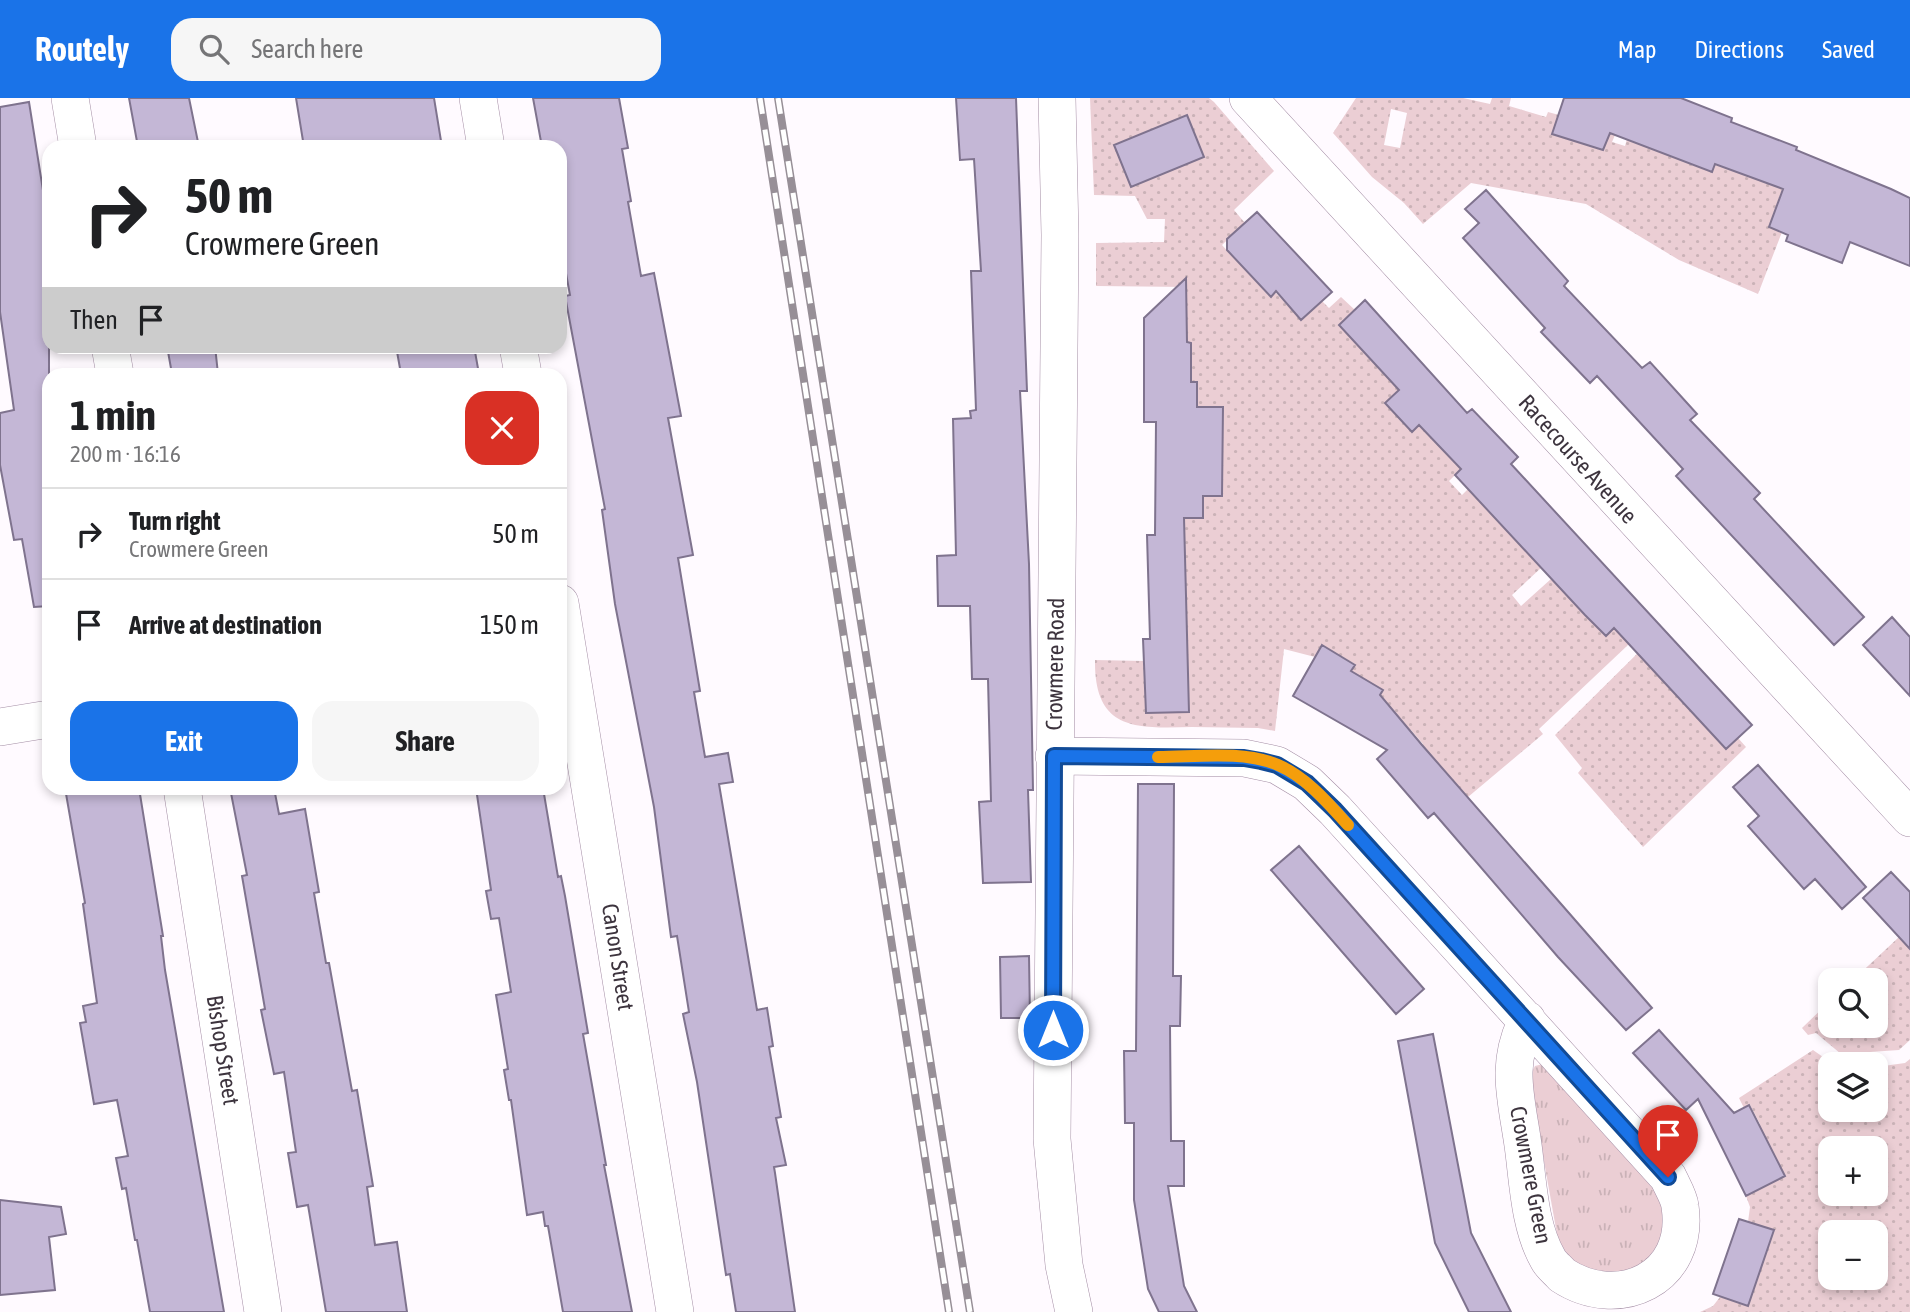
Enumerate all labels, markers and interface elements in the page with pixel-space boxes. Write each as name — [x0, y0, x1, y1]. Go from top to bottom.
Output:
search box — [171, 18, 661, 81]
text: Routely — [35, 30, 129, 68]
icon: search — [195, 30, 233, 68]
text: Search here — [251, 34, 363, 64]
text: Map — [1618, 36, 1656, 63]
text: Directions — [1694, 36, 1784, 63]
text: Saved — [1822, 36, 1875, 63]
text: 50 m — [185, 167, 273, 223]
icon: right — [70, 168, 161, 259]
text: Crowmere Green — [185, 225, 379, 262]
icon: arrive — [132, 301, 170, 339]
text: Then — [70, 305, 118, 335]
street label: Racecourse Avenue — [1514, 390, 1642, 528]
text: 1 min — [70, 391, 156, 439]
button: close — [465, 391, 539, 465]
text: 200 m · 16:16 — [70, 441, 181, 467]
text: Turn right — [129, 506, 220, 536]
icon: right — [70, 515, 108, 553]
text: 50 m — [492, 519, 539, 549]
text: Crowmere Green — [129, 536, 269, 562]
street label: Crowmere Road — [1041, 597, 1069, 731]
icon: arrive — [70, 606, 108, 644]
text: Arrive at destination — [129, 610, 322, 640]
text: 150 m — [480, 610, 539, 640]
button: Exit — [70, 701, 298, 781]
button: Share — [312, 701, 539, 781]
street label: Canon Street — [597, 902, 639, 1012]
map controls — [1818, 968, 1888, 1290]
button: search — [1818, 968, 1888, 1038]
street label: Bishop Street — [201, 993, 245, 1107]
position arrow — [1016, 993, 1090, 1067]
button: layers — [1818, 1052, 1888, 1122]
street label: Crowmere Green — [1505, 1104, 1557, 1246]
pin — [1638, 1105, 1698, 1177]
icon: arrive — [1649, 1116, 1687, 1154]
button: + — [1818, 1136, 1888, 1206]
button: − — [1818, 1220, 1888, 1290]

